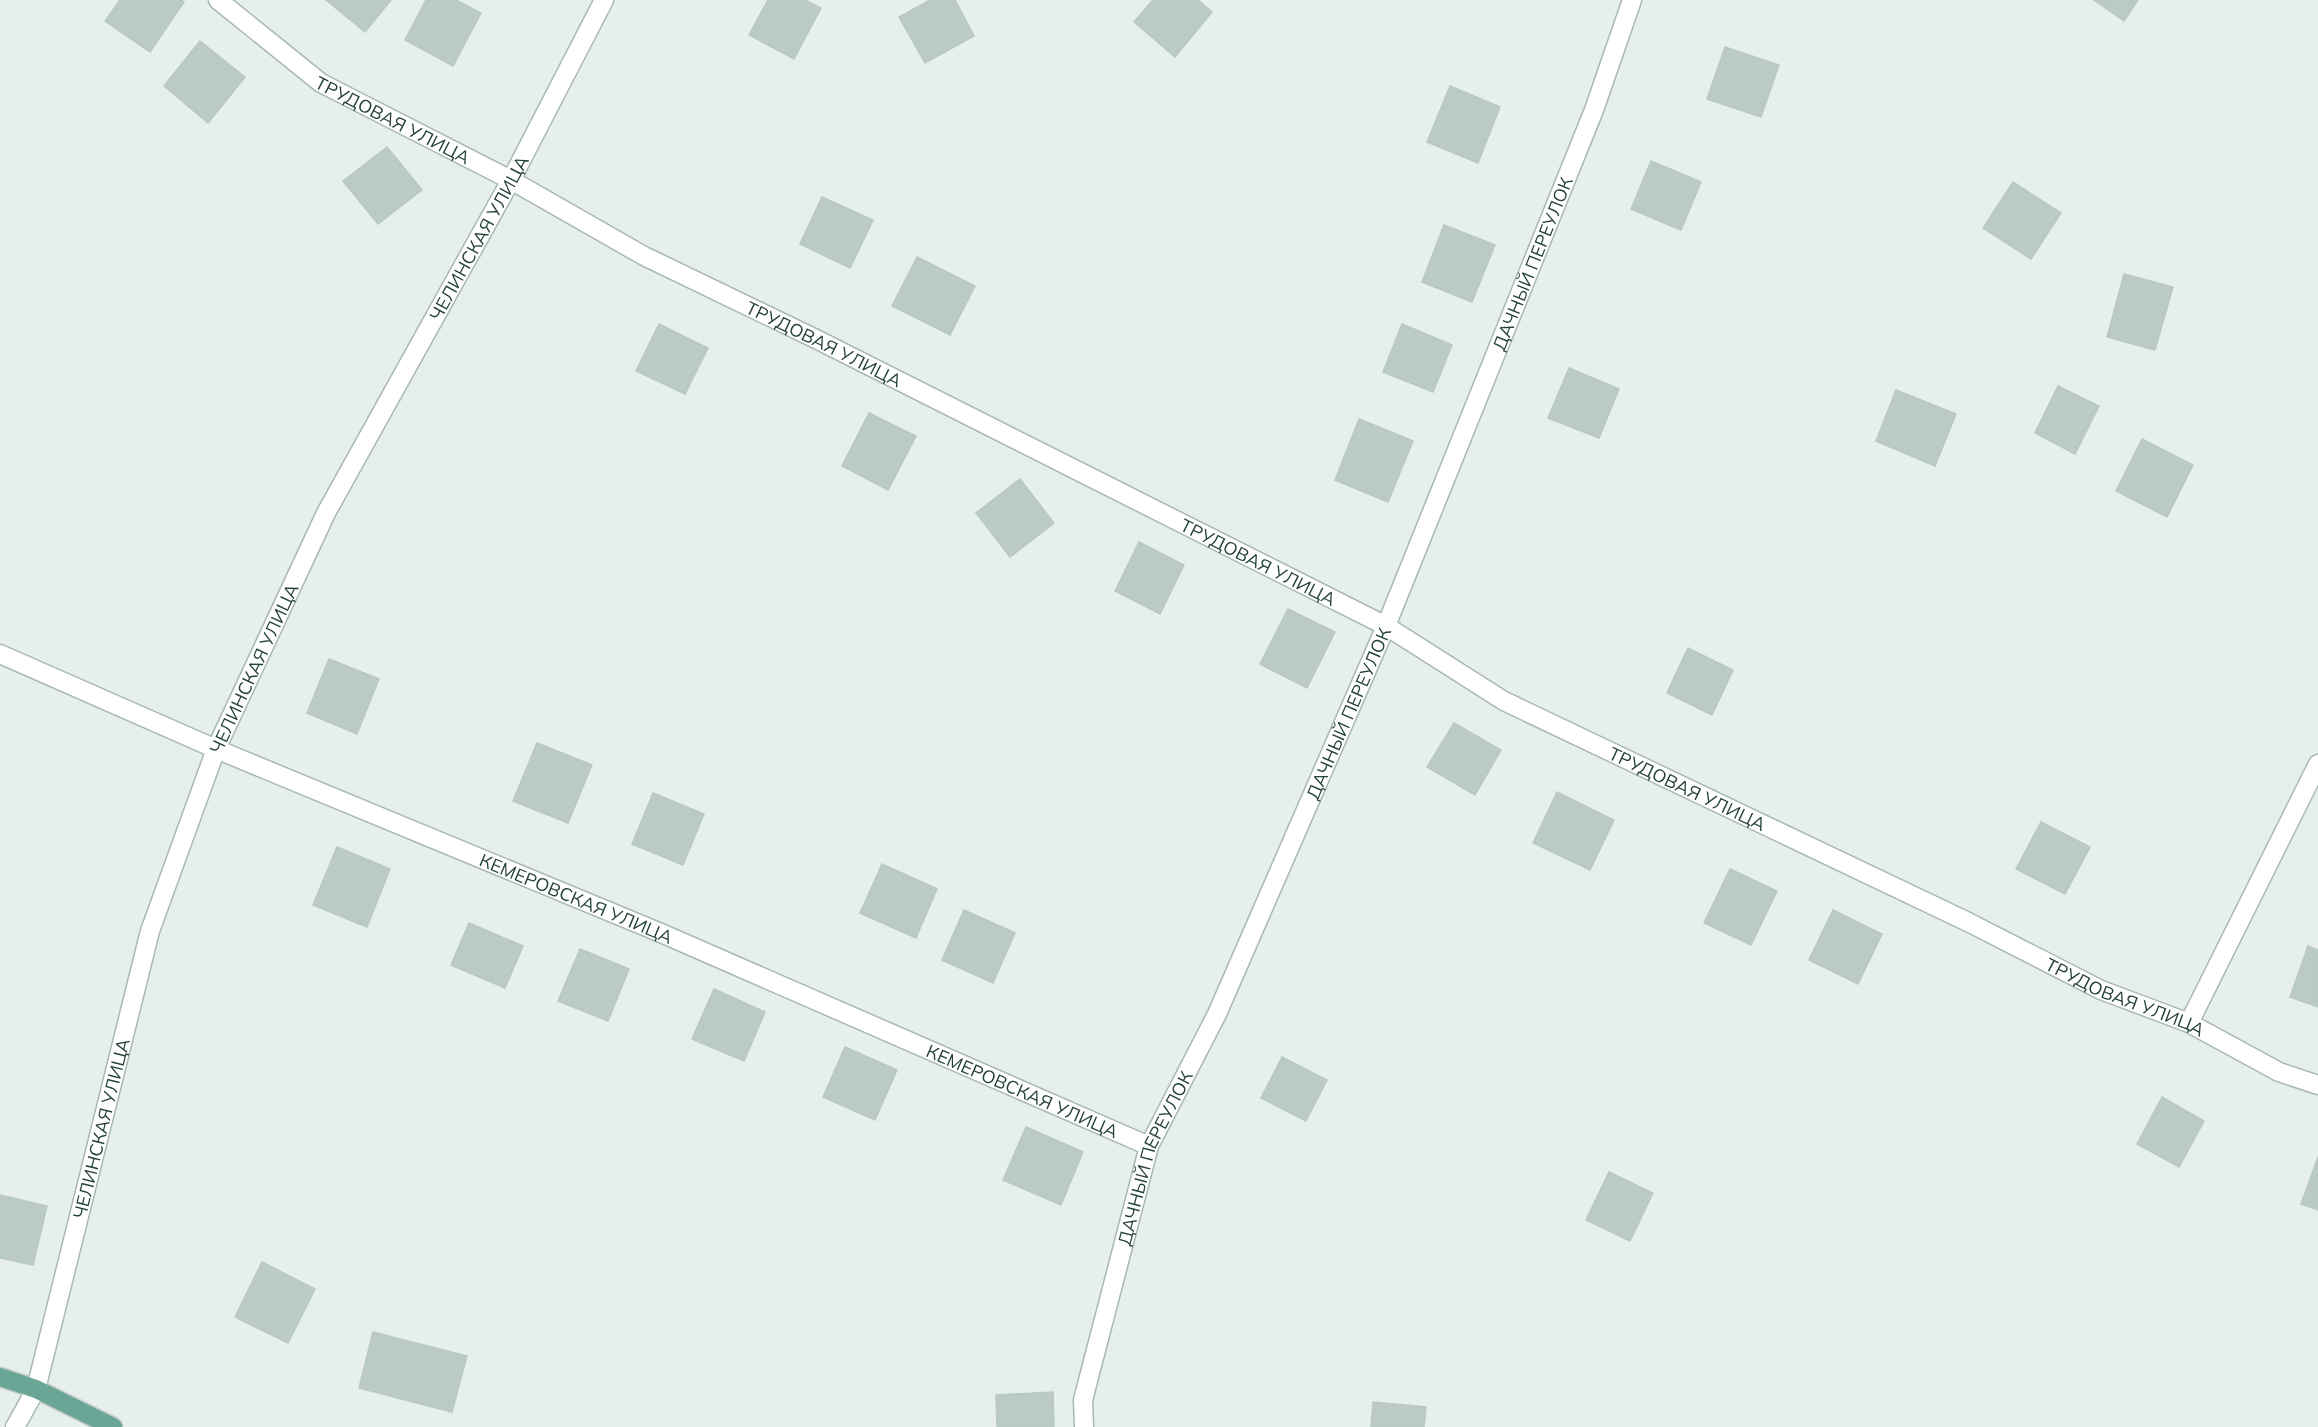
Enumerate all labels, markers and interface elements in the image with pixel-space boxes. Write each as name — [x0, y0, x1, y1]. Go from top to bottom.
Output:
street label: ТРУДОВАЯ УЛИЦА — [312, 71, 474, 169]
street label: ЧЕЛИНСКАЯ УЛИЦА — [424, 151, 533, 324]
street label: ДАЧНЫЙ ПЕРЕУЛОК — [1487, 173, 1577, 354]
street label: ТРУДОВАЯ УЛИЦА — [742, 295, 906, 392]
street label: ТРУДОВАЯ УЛИЦА — [1177, 513, 1340, 610]
street label: ЧЕЛИНСКАЯ УЛИЦА — [204, 580, 303, 757]
street label: ДАЧНЫЙ ПЕРЕУЛОК — [1300, 624, 1396, 803]
street label: ТРУДОВАЯ УЛИЦА — [1605, 741, 1770, 836]
street label: КЕМЕРОВСКАЯ УЛИЦА — [476, 848, 677, 948]
street label: ТРУДОВАЯ УЛИЦА — [2042, 952, 2209, 1041]
street label: ЧЕЛИНСКАЯ УЛИЦА — [67, 1036, 134, 1221]
street label: КЕМЕРОВСКАЯ УЛИЦА — [923, 1039, 1122, 1143]
street label: ДАЧНЫЙ ПЕРЕУЛОК — [1112, 1067, 1197, 1248]

